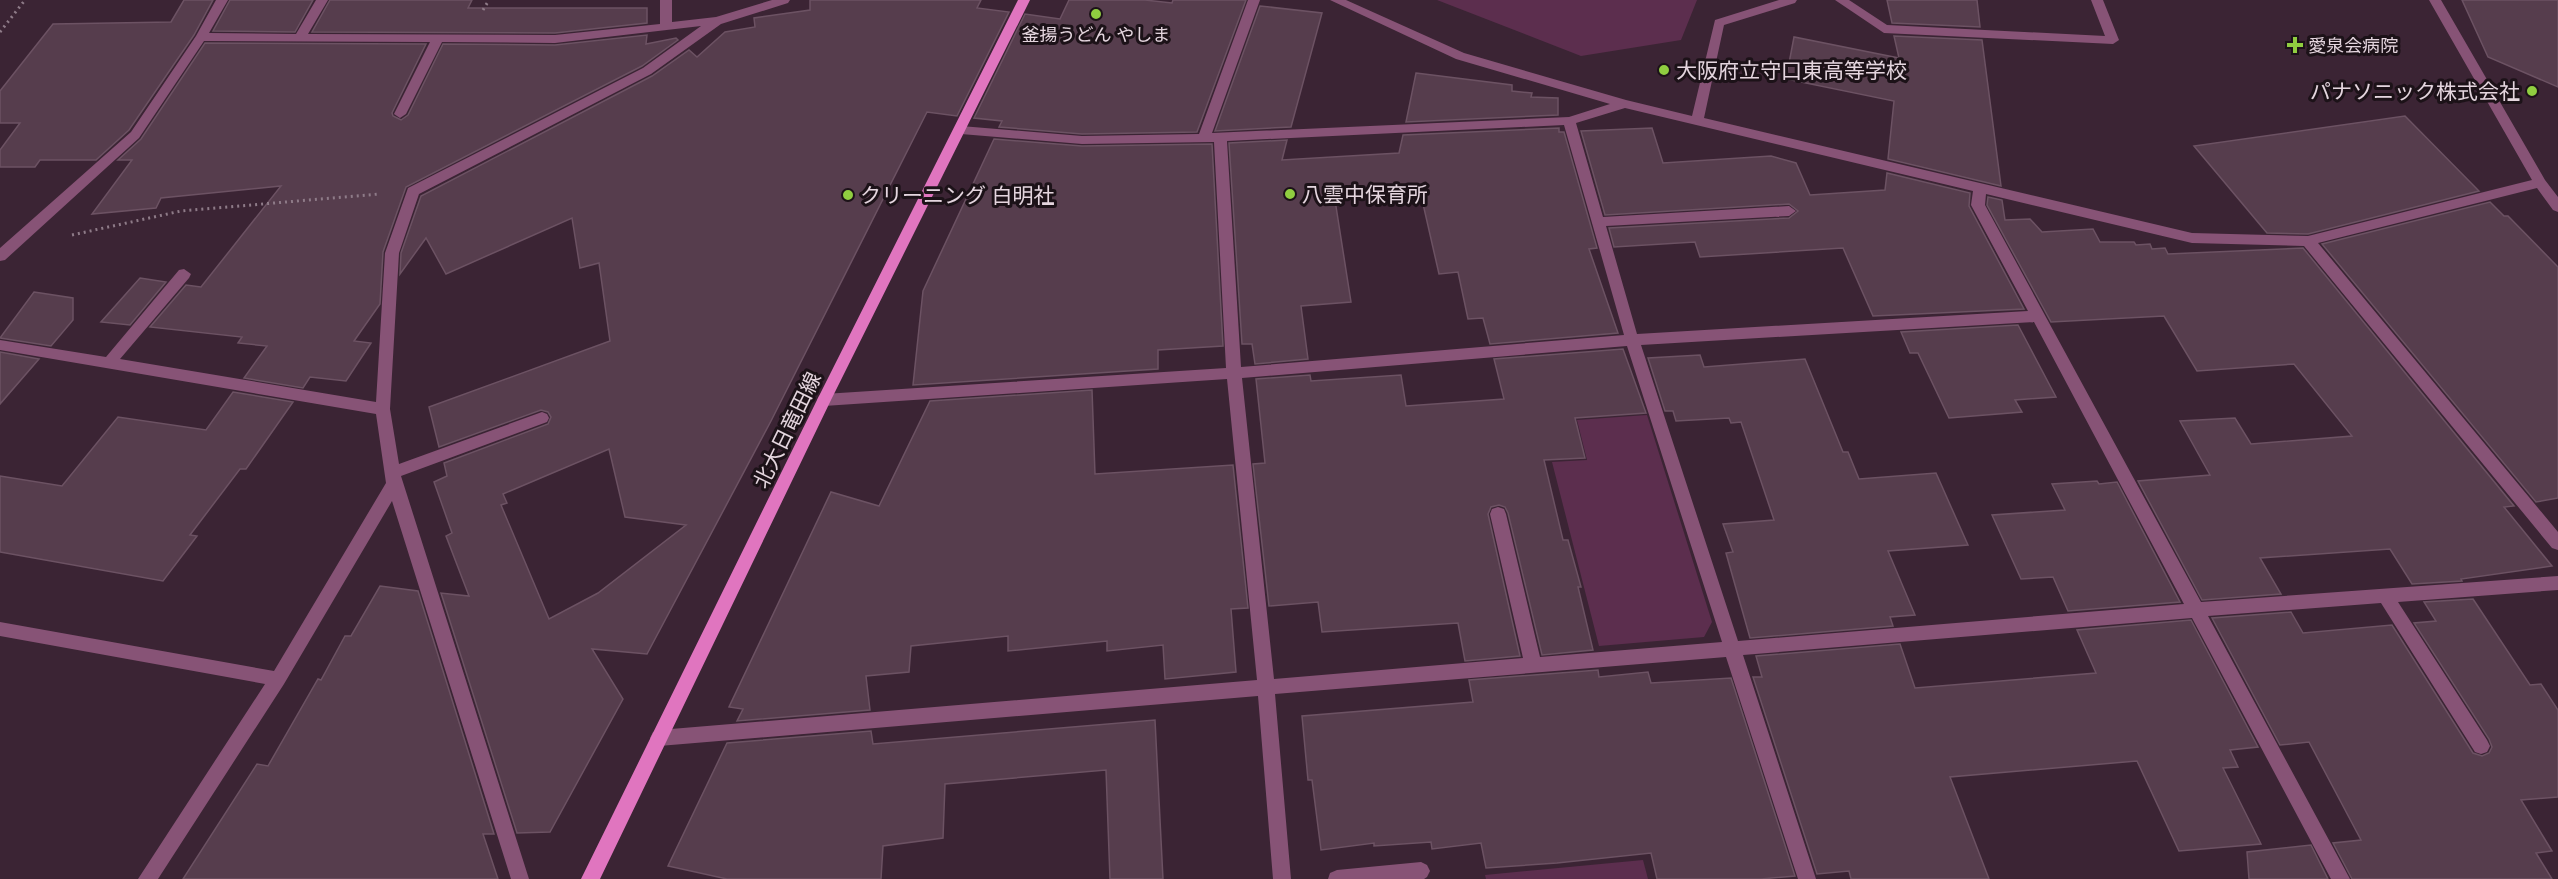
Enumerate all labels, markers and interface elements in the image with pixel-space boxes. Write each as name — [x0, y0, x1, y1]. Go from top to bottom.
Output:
marker: 釜揚うどん やしま — [1089, 7, 1103, 21]
place label: 釜揚うどん やしま — [1022, 23, 1170, 46]
place label: 愛泉会病院 — [2308, 34, 2398, 57]
marker: 愛泉会病院 — [2286, 36, 2304, 54]
place label: 大阪府立守口東高等学校 — [1676, 57, 1907, 84]
marker: 大阪府立守口東高等学校 — [1657, 63, 1671, 77]
place label: パナソニック株式会社 — [2310, 78, 2520, 105]
marker: パナソニック株式会社 — [2525, 84, 2539, 98]
place label: 八雲中保育所 — [1302, 181, 1428, 208]
place label: クリーニング 白明社 — [860, 182, 1055, 209]
marker: 八雲中保育所 — [1283, 187, 1297, 201]
marker: クリーニング 白明社 — [841, 188, 855, 202]
street label: 北大日竜田線 — [747, 367, 827, 493]

